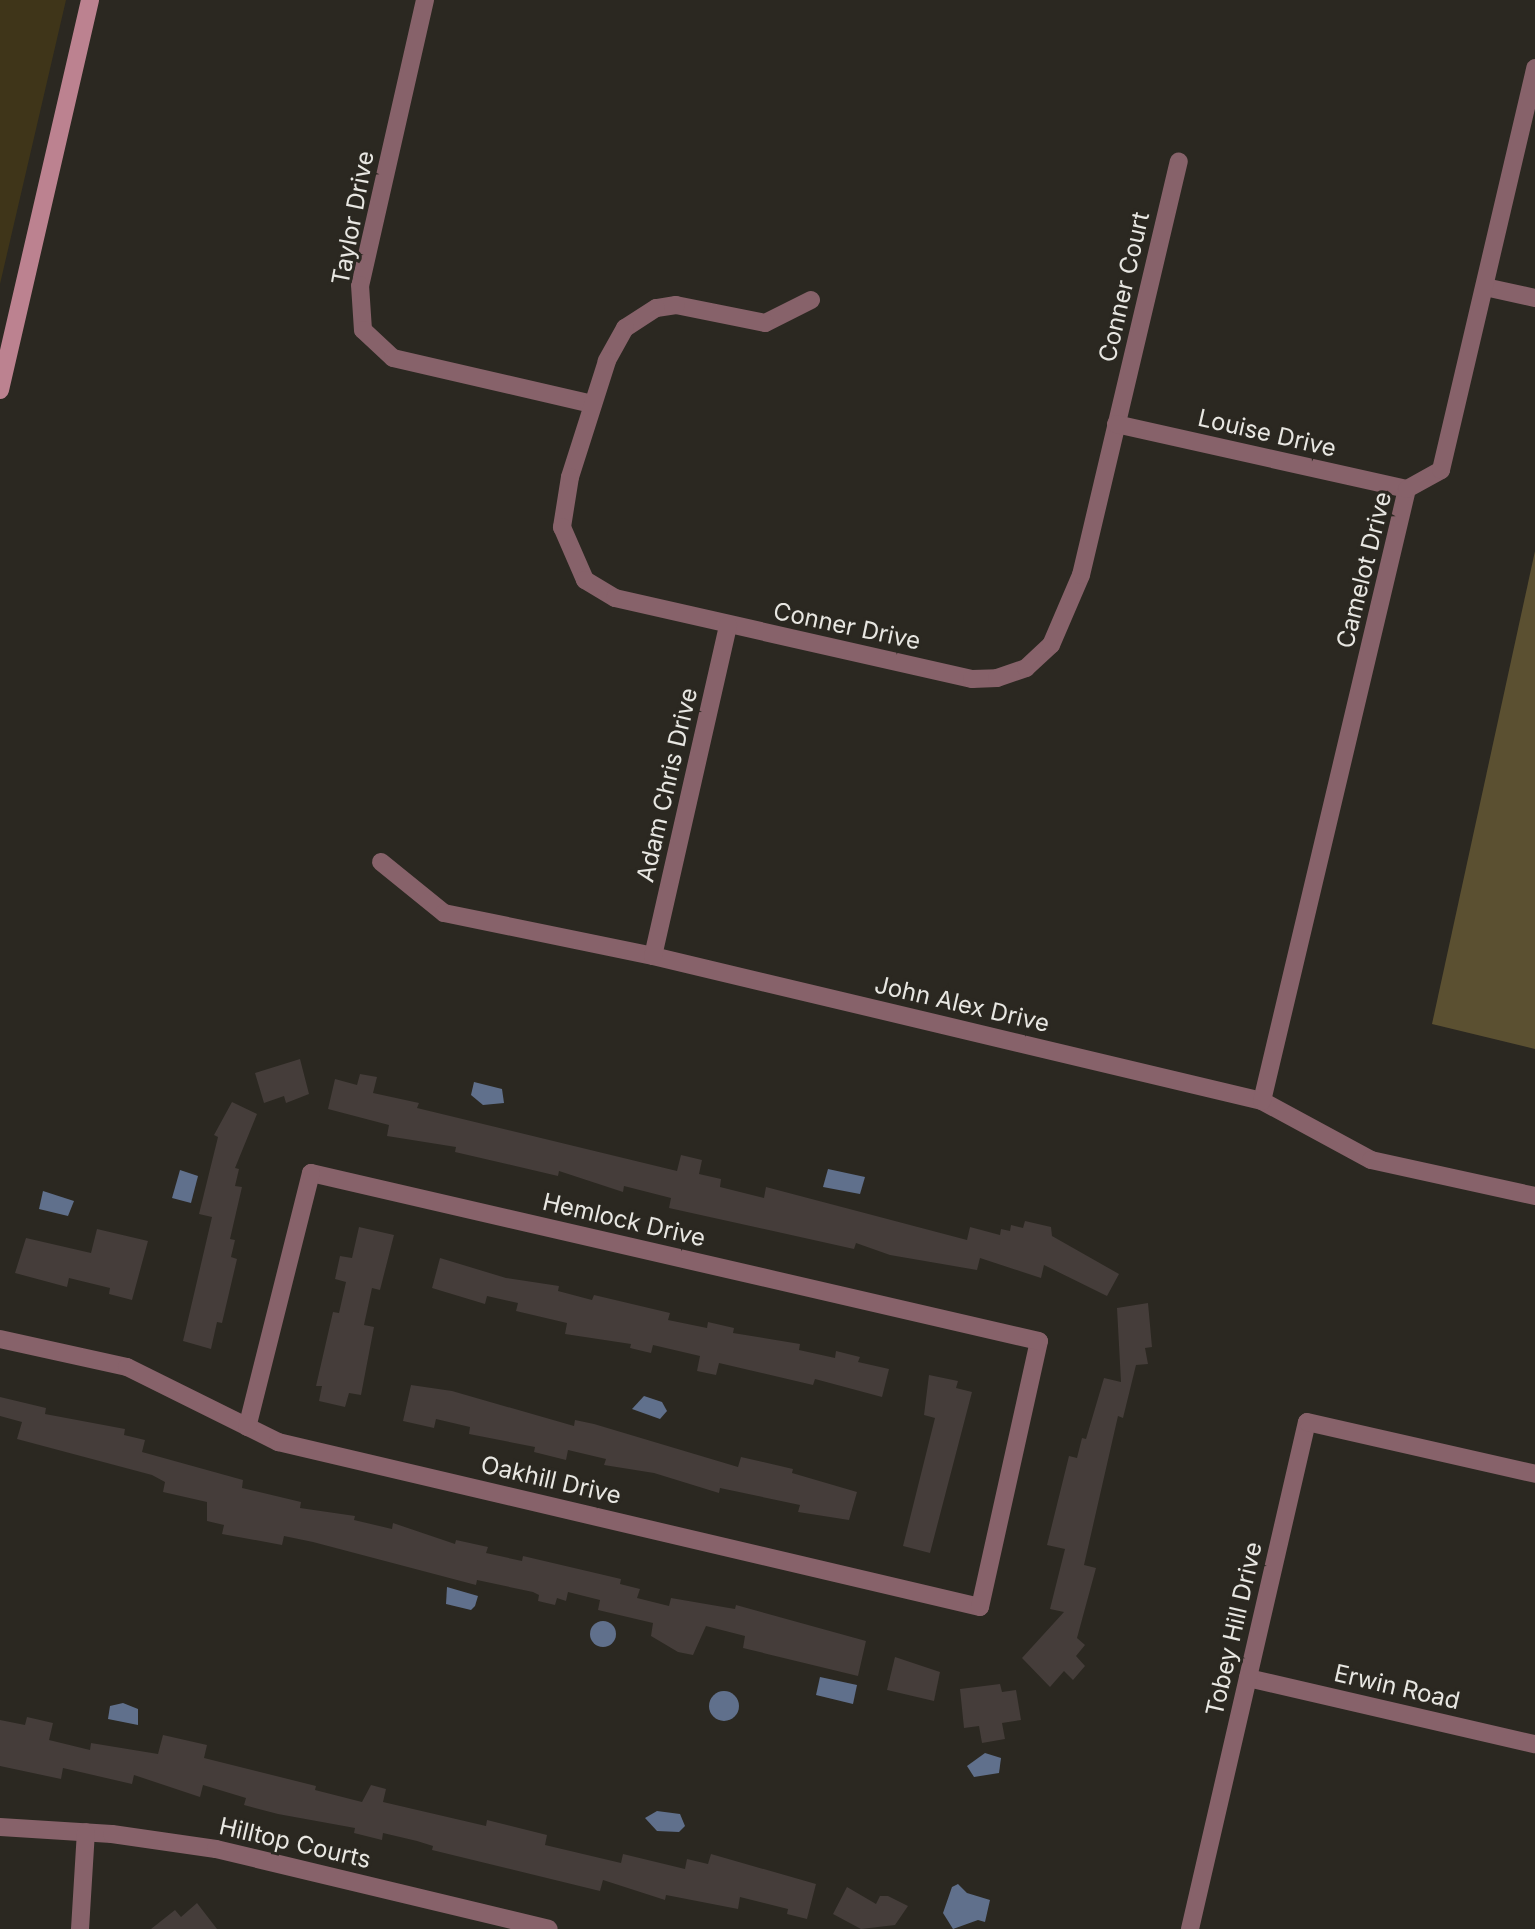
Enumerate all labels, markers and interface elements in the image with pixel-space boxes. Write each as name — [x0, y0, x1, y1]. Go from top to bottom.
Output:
street label: Taylor Drive — [326, 148, 380, 288]
street label: Conner Court — [1093, 209, 1155, 365]
street label: Louise Drive — [1195, 403, 1339, 463]
street label: Camelot Drive — [1331, 489, 1397, 651]
street label: Conner Drive — [771, 596, 923, 656]
street label: Adam Chris Drive — [631, 685, 703, 885]
street label: John Alex Drive — [872, 970, 1052, 1038]
street label: Hemlock Drive — [540, 1187, 708, 1253]
street label: Oakhill Drive — [478, 1450, 624, 1510]
street label: Tobey Hill Drive — [1200, 1539, 1268, 1719]
street label: Erwin Road — [1331, 1659, 1463, 1715]
street label: Hilltop Courts — [216, 1812, 374, 1874]

